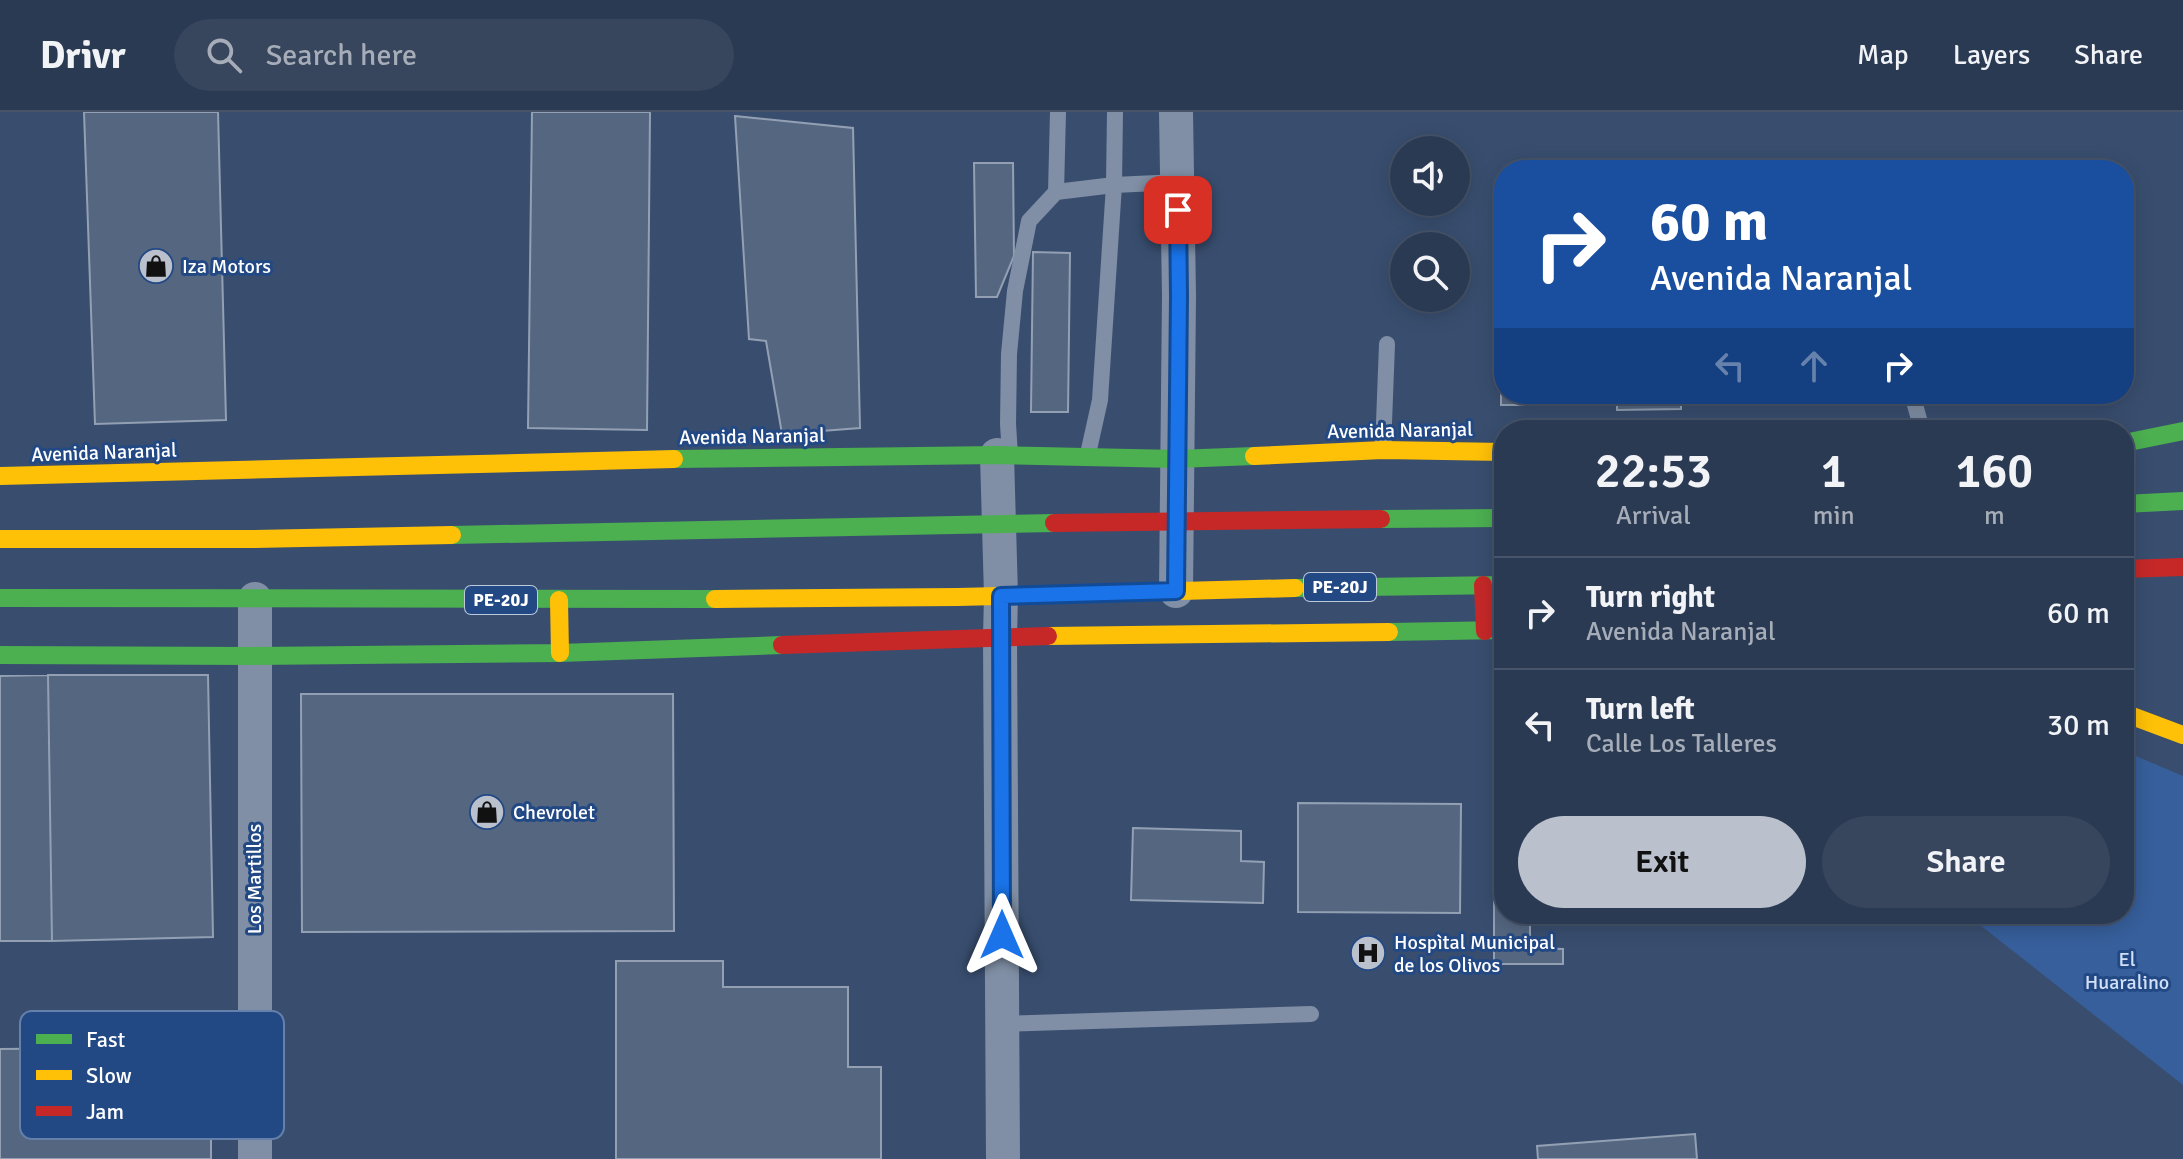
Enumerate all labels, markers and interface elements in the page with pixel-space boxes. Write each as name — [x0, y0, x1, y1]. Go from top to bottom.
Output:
search box — [174, 19, 734, 91]
text: Drivr — [40, 32, 126, 79]
icon: search — [202, 33, 246, 77]
text: Search here — [266, 37, 417, 74]
text: Map — [1857, 38, 1909, 72]
text: Layers — [1953, 38, 2030, 72]
text: Share — [2074, 38, 2143, 72]
map controls — [1390, 136, 1470, 312]
button: sound — [1390, 136, 1470, 216]
pin — [1144, 176, 1212, 244]
text: 60 m — [1650, 187, 1768, 256]
icon: arrive — [1156, 188, 1200, 232]
icon: right — [1518, 192, 1622, 296]
button: search — [1390, 232, 1470, 312]
shop icon: Iza Motors — [137, 247, 175, 285]
place label: Iza Motors — [182, 254, 271, 279]
text: Avenida Naranjal — [1650, 256, 1912, 301]
icon: left — [1708, 344, 1752, 388]
icon: ahead — [1792, 344, 1836, 388]
icon: right — [1876, 344, 1920, 388]
street label: Avenida Naranjal — [1327, 417, 1473, 444]
street label: Avenida Naranjal — [679, 423, 825, 450]
street label: Avenida Naranjal — [31, 437, 177, 468]
text: 22:53 — [1595, 442, 1712, 501]
text: 1 — [1821, 442, 1847, 501]
text: 160 — [1955, 442, 2033, 501]
text: Arrival — [1616, 500, 1691, 532]
text: min — [1813, 500, 1855, 532]
text: m — [1984, 500, 2005, 532]
road number: PE-20J — [1304, 573, 1376, 601]
text: Turn right — [1586, 579, 1715, 616]
road number: PE-20J — [465, 586, 537, 614]
icon: right — [1518, 591, 1562, 635]
text: 60 m — [2047, 595, 2110, 632]
text: Avenida Naranjal — [1586, 616, 1776, 648]
text: Turn left — [1586, 691, 1695, 728]
icon: left — [1518, 703, 1562, 747]
text: 30 m — [2047, 707, 2110, 744]
text: Calle Los Talleres — [1586, 728, 1777, 760]
shop icon: Chevrolet — [468, 793, 506, 831]
place label: Chevrolet — [513, 800, 595, 825]
button: Exit — [1518, 816, 1806, 908]
button: Share — [1822, 816, 2110, 908]
street label: Los Martillos — [242, 823, 267, 934]
position arrow — [960, 893, 1044, 977]
place label: Hospìtal Municipal de los Olivos — [1394, 930, 1555, 978]
hospital icon: Hospìtal Municipal de los Olivos — [1349, 934, 1387, 972]
park label: El Huaralino — [2085, 947, 2169, 995]
legend — [20, 1011, 284, 1139]
text: Fast — [86, 1026, 126, 1053]
text: Slow — [86, 1062, 132, 1089]
text: Jam — [86, 1098, 124, 1125]

